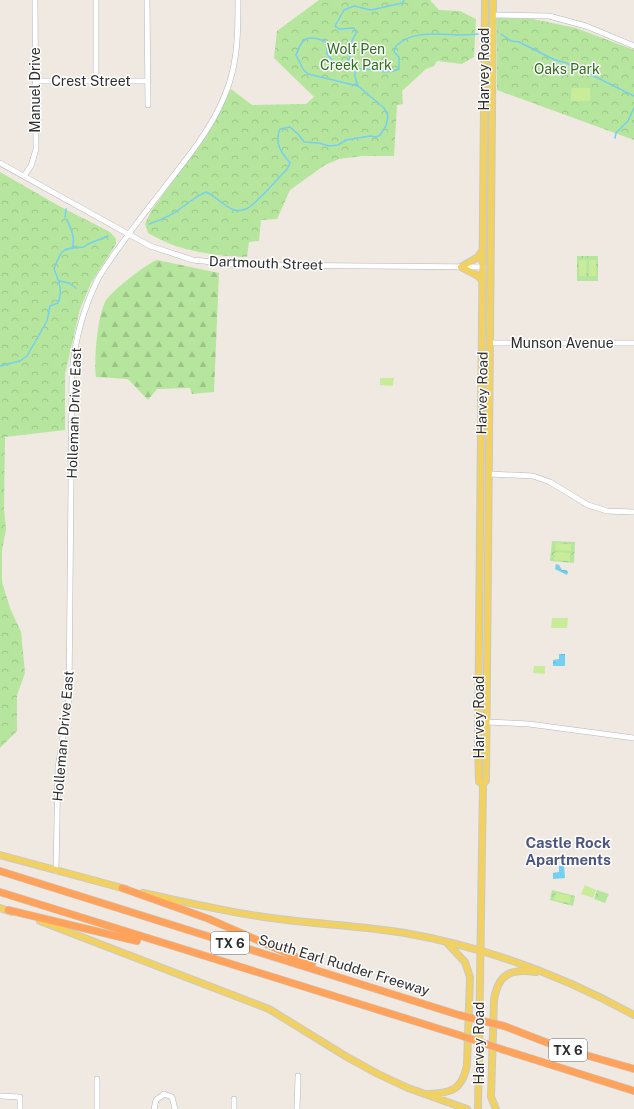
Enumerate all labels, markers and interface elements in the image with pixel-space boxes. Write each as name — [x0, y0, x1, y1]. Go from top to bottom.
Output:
street label: Harvey Road — [476, 28, 492, 110]
park label: Wolf Pen Creek Park — [320, 41, 392, 73]
street label: Manuel Drive — [27, 47, 43, 133]
park label: Oaks Park — [534, 61, 600, 77]
street label: Crest Street — [51, 73, 131, 89]
street label: Dartmouth Street — [209, 253, 323, 273]
street label: Munson Avenue — [510, 335, 614, 351]
street label: Holleman Drive East — [64, 347, 84, 479]
street label: Harvey Road — [473, 351, 491, 435]
street label: Holleman Drive East — [49, 670, 77, 802]
street label: Harvey Road — [471, 676, 487, 758]
district label: Castle Rock Apartments — [525, 834, 611, 868]
street label: South Earl Rudder Freeway — [257, 931, 432, 999]
road number: TX 6 — [211, 932, 249, 954]
street label: Harvey Road — [471, 1002, 487, 1084]
road number: TX 6 — [549, 1039, 587, 1061]

